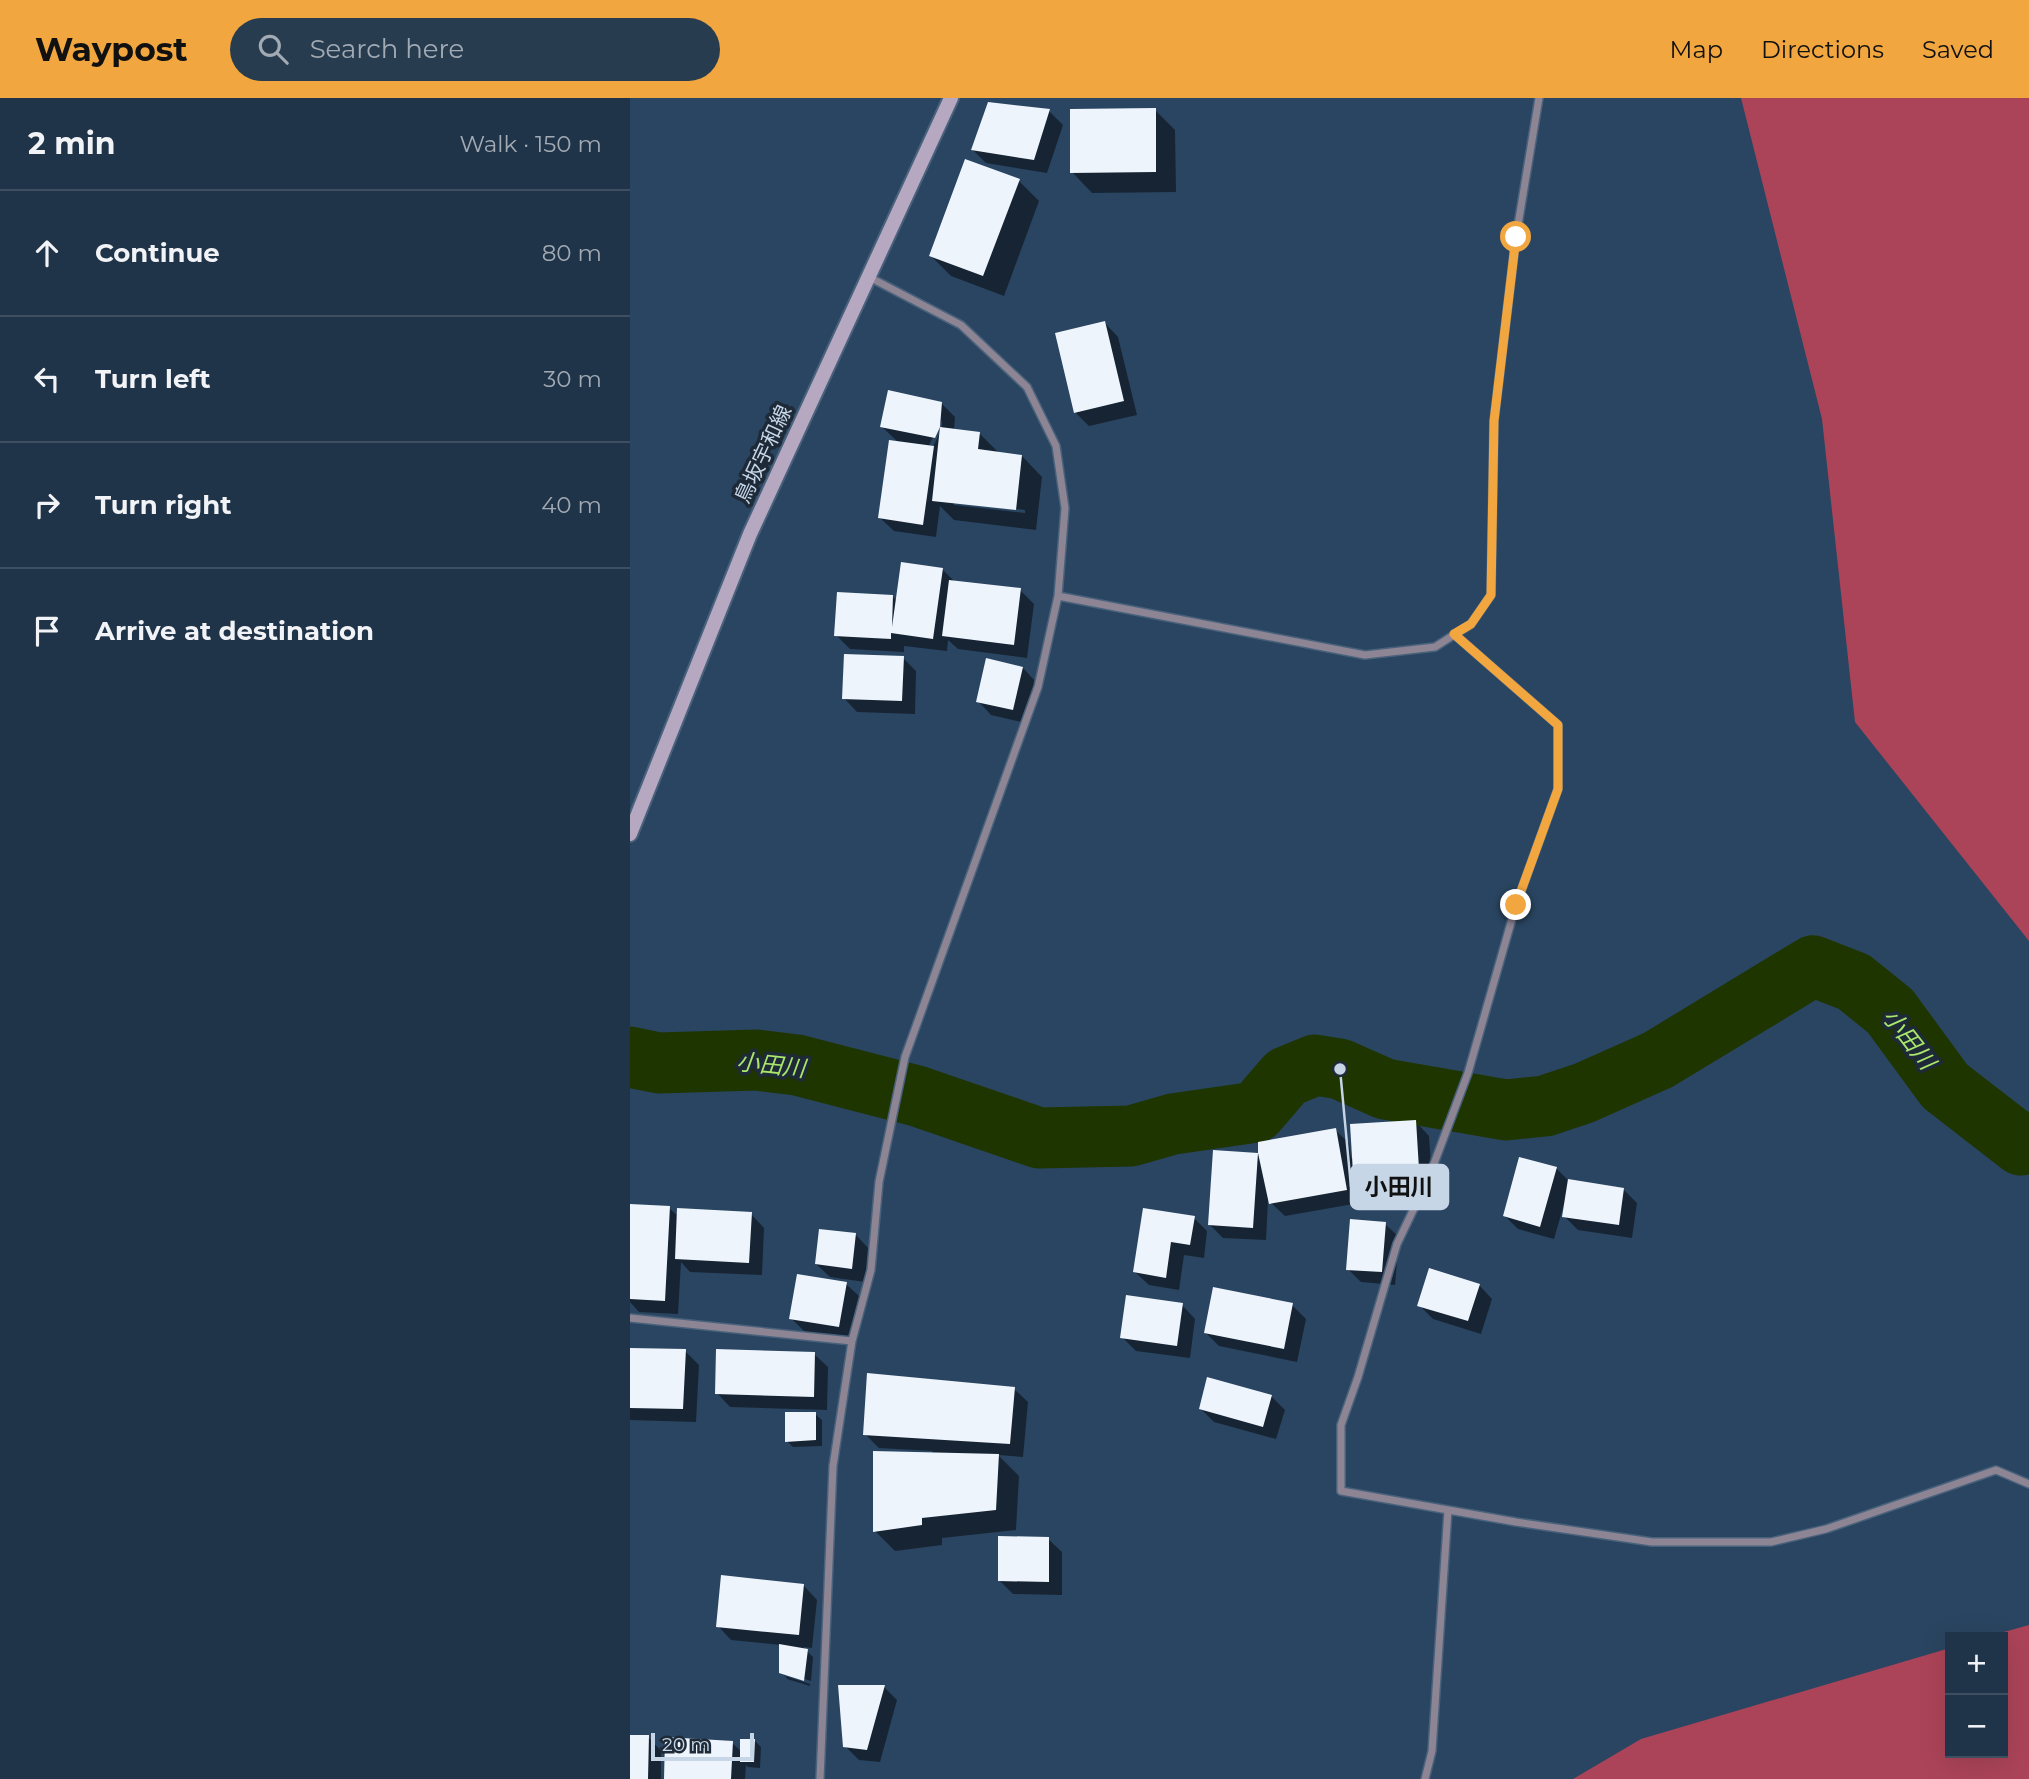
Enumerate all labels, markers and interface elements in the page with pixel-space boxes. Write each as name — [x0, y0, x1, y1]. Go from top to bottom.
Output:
search box — [230, 18, 720, 81]
text: Waypost — [35, 29, 188, 69]
icon: search — [254, 30, 292, 68]
text: Search here — [310, 33, 464, 65]
text: Map — [1670, 35, 1723, 64]
text: Directions — [1761, 35, 1884, 64]
text: Saved — [1922, 35, 1994, 64]
text: 2 min — [28, 125, 115, 162]
text: Walk · 150 m — [459, 130, 602, 158]
route start — [1500, 221, 1531, 252]
icon: ahead — [28, 234, 66, 272]
text: Continue — [95, 237, 220, 269]
text: 80 m — [542, 239, 602, 267]
icon: left — [28, 360, 66, 398]
text: Turn left — [95, 363, 211, 395]
text: 30 m — [543, 365, 602, 393]
street label: 鳥坂宇和線 — [729, 401, 797, 507]
icon: right — [28, 486, 66, 524]
text: Turn right — [95, 489, 231, 521]
text: 40 m — [541, 491, 602, 519]
icon: arrive — [28, 612, 66, 650]
text: Arrive at destination — [95, 615, 374, 647]
route end — [1500, 889, 1531, 920]
water label: 小田川 — [1877, 1003, 1943, 1077]
water label: 小田川 — [735, 1047, 810, 1083]
callout: 小田川 — [1351, 1165, 1448, 1209]
text: 小田川 — [1365, 1173, 1434, 1201]
map controls — [1945, 1632, 2008, 1758]
button: + — [1945, 1632, 2008, 1695]
button: − — [1945, 1695, 2008, 1758]
scale bar — [651, 1730, 754, 1762]
text: 20 m — [662, 1733, 710, 1756]

